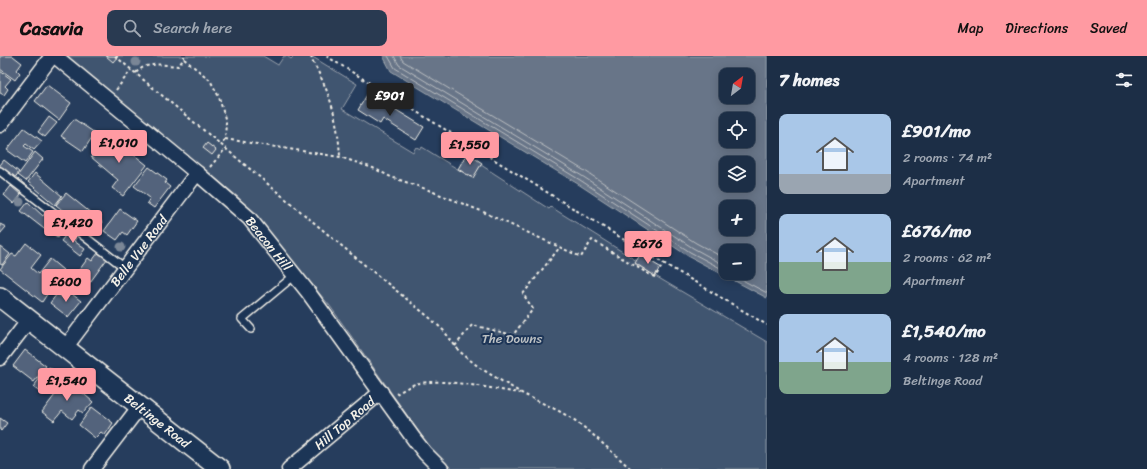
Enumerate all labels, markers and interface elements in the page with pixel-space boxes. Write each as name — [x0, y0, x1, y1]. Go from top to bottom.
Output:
search box — [107, 10, 387, 46]
text: Casavia — [20, 12, 83, 45]
text: Search here — [153, 15, 232, 41]
text: Map — [957, 16, 983, 41]
text: Directions — [1005, 16, 1068, 41]
text: Saved — [1090, 16, 1127, 41]
icon: search — [121, 17, 143, 39]
text: 7 homes — [779, 65, 839, 95]
north arrow — [719, 68, 755, 104]
map controls — [719, 68, 755, 280]
icon: filters — [1113, 69, 1135, 91]
pin: £901 — [366, 83, 414, 117]
text: £901 — [376, 84, 404, 107]
button: locate — [719, 112, 755, 148]
text: £901/mo — [903, 116, 971, 146]
pin: £1,010 — [86, 130, 152, 164]
icon: home — [811, 130, 859, 178]
text: £1,010 — [100, 131, 138, 154]
pin: £1,550 — [437, 132, 503, 166]
text: £1,550 — [450, 133, 490, 156]
text: 2 rooms · 74 m² — [903, 146, 992, 169]
button: layers — [719, 156, 755, 192]
text: Apartment — [903, 169, 964, 192]
button: + — [719, 200, 755, 236]
street label: Belle Vue Road — [104, 209, 174, 292]
pin: £1,420 — [40, 210, 106, 244]
text: £1,420 — [53, 211, 93, 234]
street label: Beacon Hill — [239, 211, 298, 276]
text: £676/mo — [903, 216, 971, 246]
icon: home — [811, 230, 859, 278]
pin: £676 — [624, 231, 672, 265]
text: £676 — [633, 232, 663, 255]
button: − — [719, 244, 755, 280]
text: 2 rooms · 62 m² — [903, 246, 991, 269]
pin: £600 — [42, 269, 90, 303]
text: Apartment — [903, 269, 964, 292]
text: £600 — [51, 270, 81, 293]
text: £1,540/mo — [903, 316, 986, 346]
park label: The Downs — [482, 327, 543, 350]
icon: home — [811, 330, 859, 378]
text: 4 rooms · 128 m² — [903, 346, 998, 369]
pin: £1,540 — [34, 368, 100, 402]
text: £1,540 — [47, 369, 87, 392]
text: Beltinge Road — [903, 369, 982, 392]
street label: Beltinge Road — [119, 387, 196, 455]
street label: Hill Top Road — [309, 390, 381, 456]

